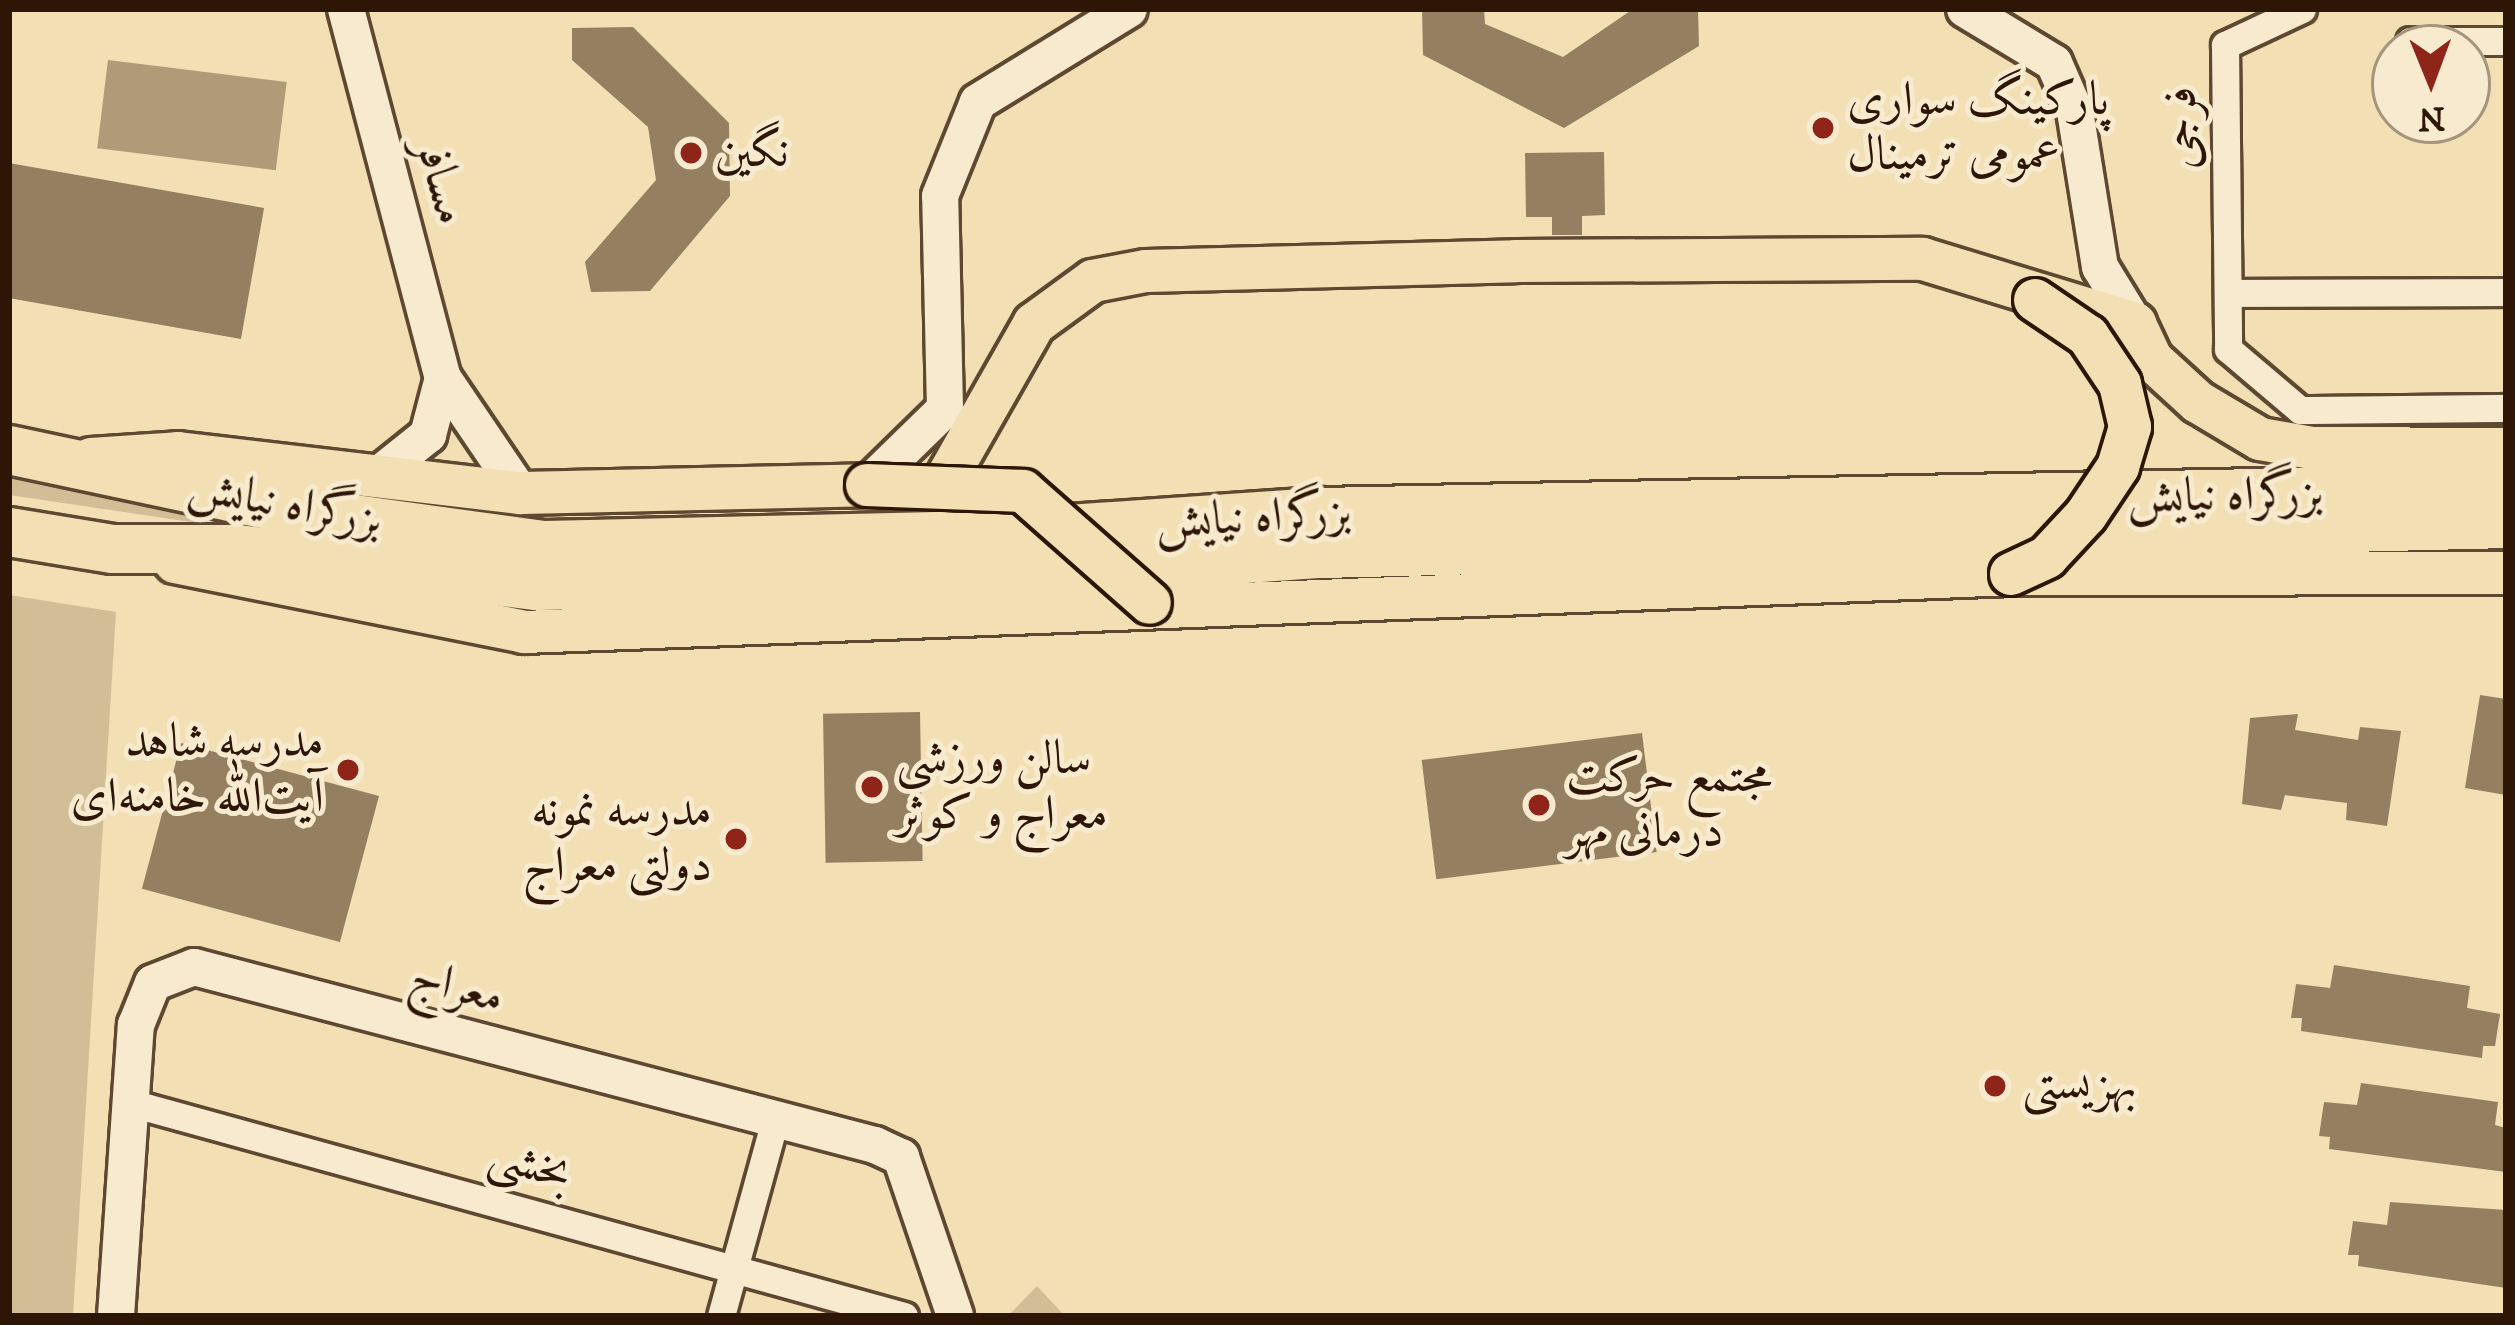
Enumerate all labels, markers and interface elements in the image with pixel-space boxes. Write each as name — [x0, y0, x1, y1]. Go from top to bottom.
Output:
north arrow — [2371, 24, 2491, 144]
place label: پارکینگ سواری عمومی ترمینال — [1847, 71, 2109, 184]
street label: فرجی — [2152, 86, 2212, 170]
text: N — [2418, 97, 2445, 138]
marker: پارکینگ سواری عمومی ترمینال — [1810, 115, 1836, 141]
place label: نگین — [715, 124, 789, 182]
street label: مسافر — [402, 131, 480, 231]
marker: نگین — [678, 140, 704, 166]
street label: بزرگراه نیایش — [183, 457, 387, 551]
street label: بزرگراه نیایش — [2127, 465, 2323, 527]
street label: بزرگراه نیایش — [1154, 484, 1352, 552]
place label: مدرسه شاهد آیت‌الله خامنه‌ای — [71, 713, 324, 826]
place label: سالن ورزشی معراج و کوثر — [896, 730, 1108, 843]
place label: مجتمع حرکت درمانی مهر — [1566, 748, 1772, 861]
marker: مدرسه شاهد آیت‌الله خامنه‌ای — [335, 757, 361, 783]
marker: سالن ورزشی معراج و کوثر — [859, 774, 885, 800]
place label: مدرسه نمونه دولتی معراج — [523, 782, 712, 895]
marker: مجتمع حرکت درمانی مهر — [1523, 789, 1555, 821]
marker: مدرسه نمونه دولتی معراج — [723, 826, 749, 852]
street label: معراج — [404, 947, 510, 1027]
place label: بهزیستی — [2022, 1057, 2137, 1115]
marker: بهزیستی — [1979, 1070, 2011, 1102]
street label: بخشی — [482, 1126, 578, 1204]

